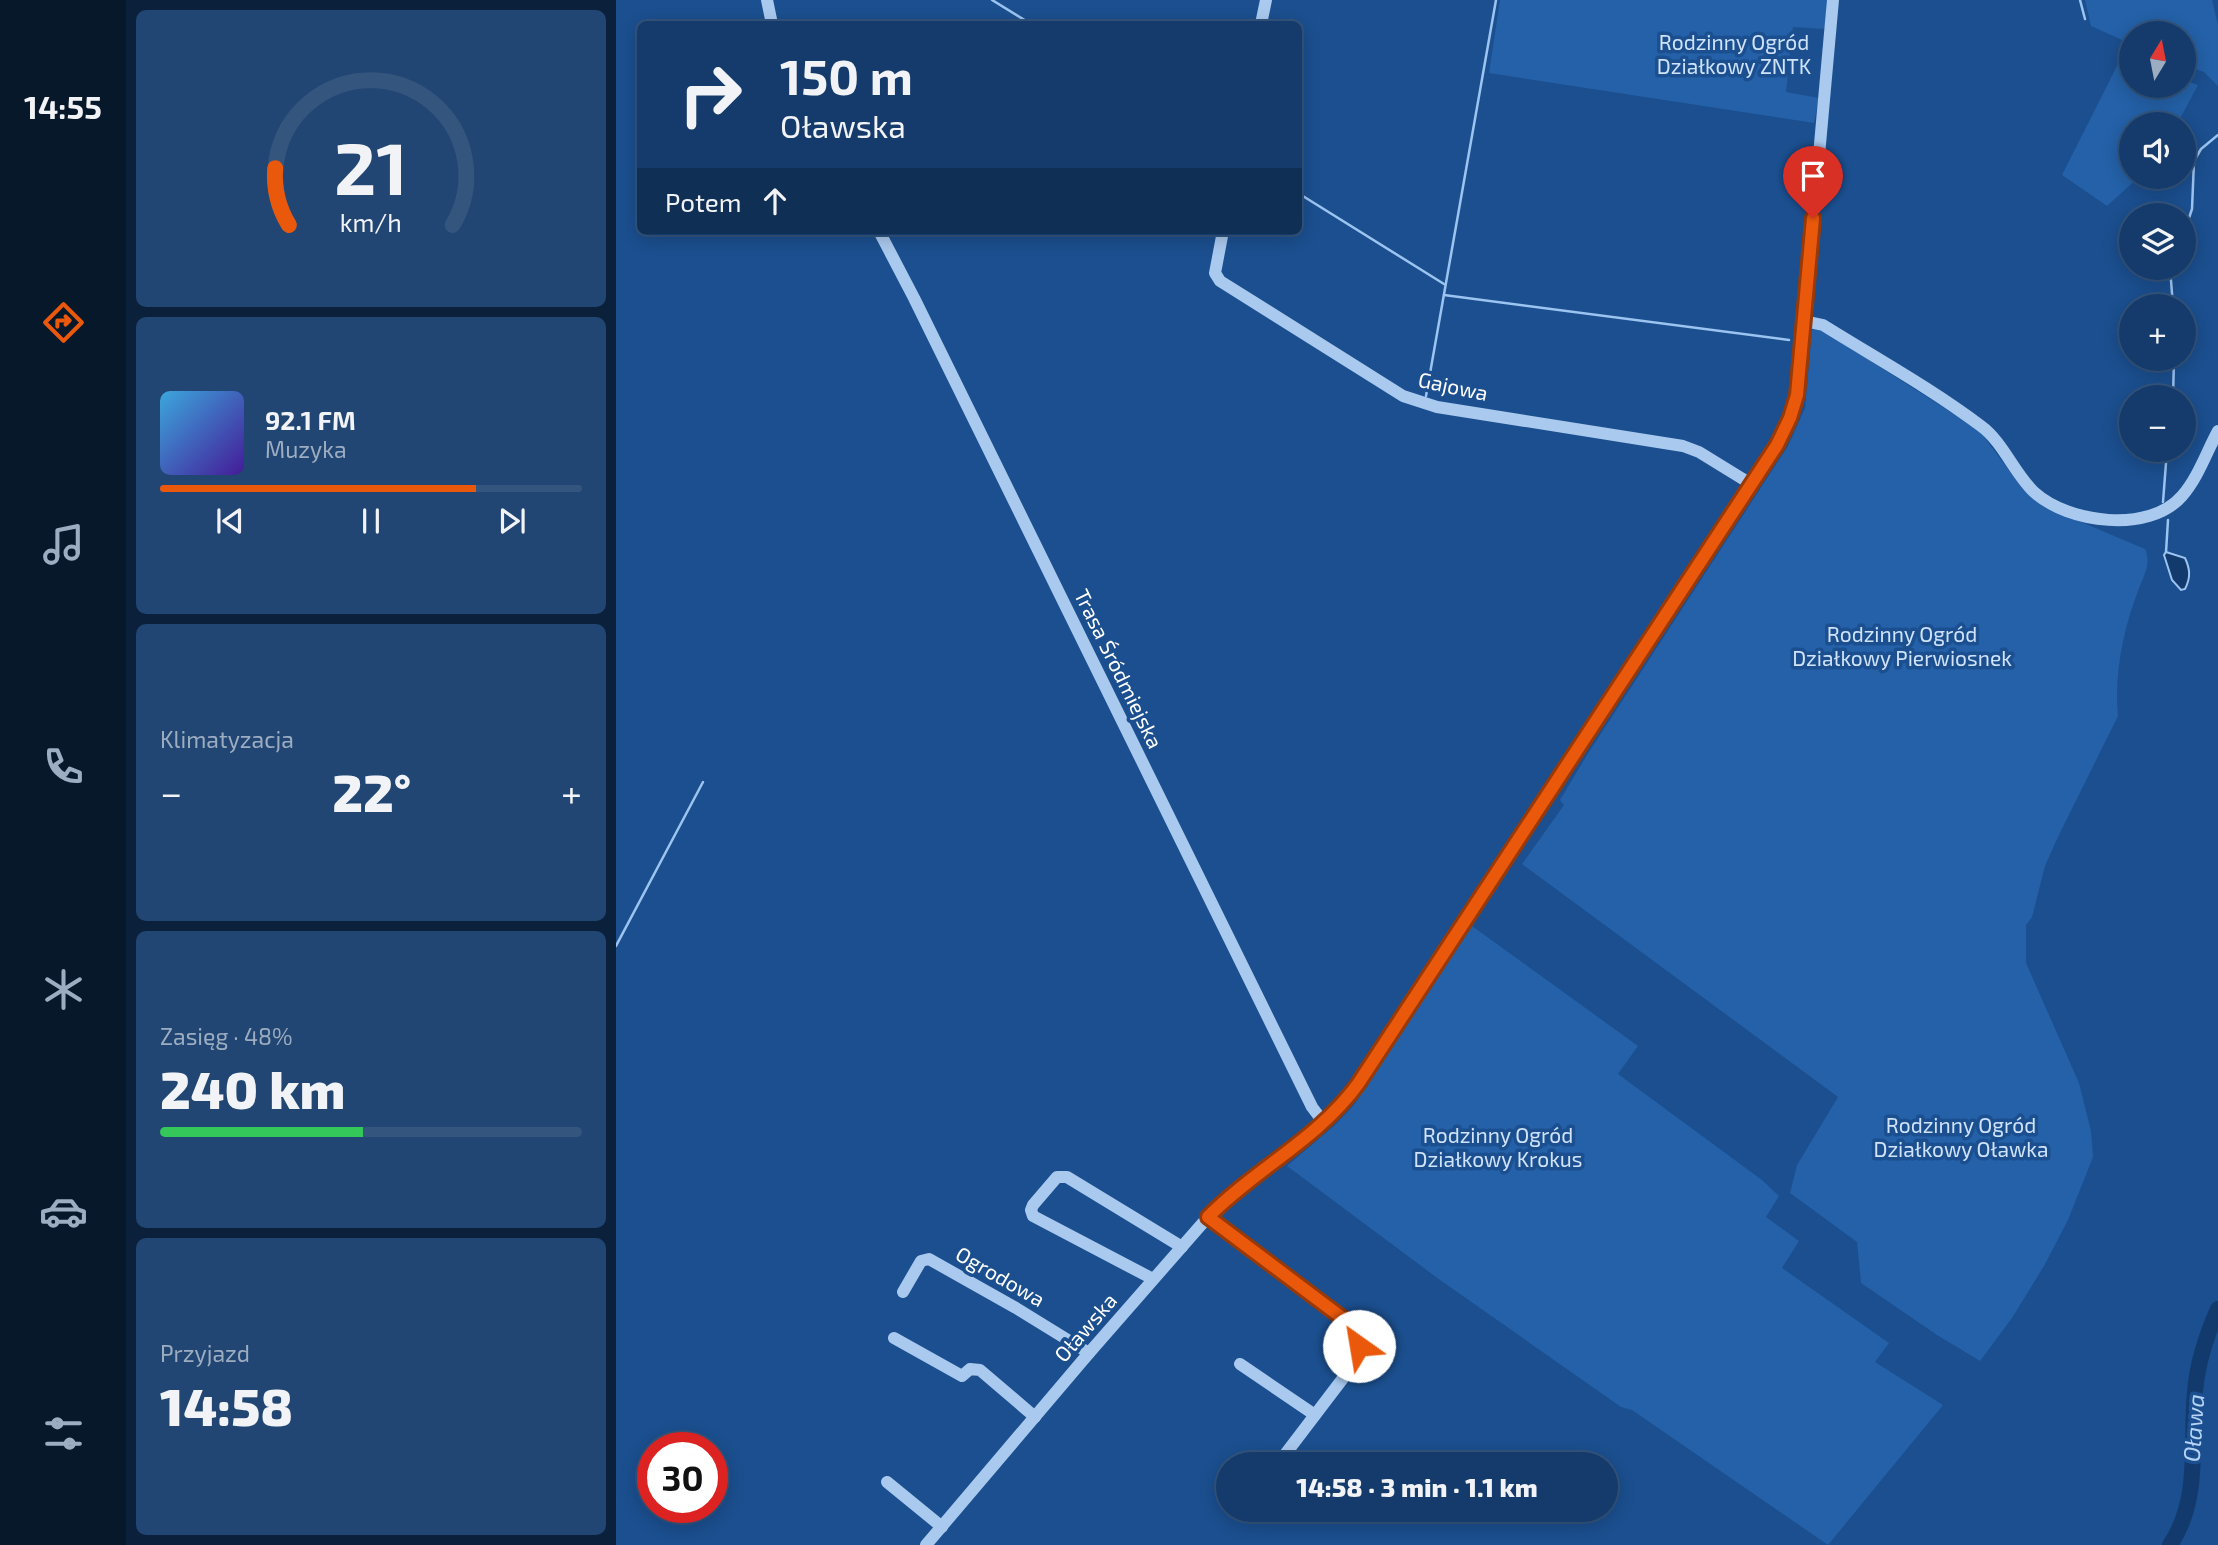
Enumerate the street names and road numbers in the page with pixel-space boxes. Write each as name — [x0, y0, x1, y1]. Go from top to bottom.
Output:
street label: Gajowa — [1416, 366, 1490, 406]
street label: Trasa Śródmiejska — [1069, 585, 1169, 752]
street label: Ogrodowa — [952, 1240, 1050, 1311]
street label: Oławska — [1048, 1288, 1121, 1366]

